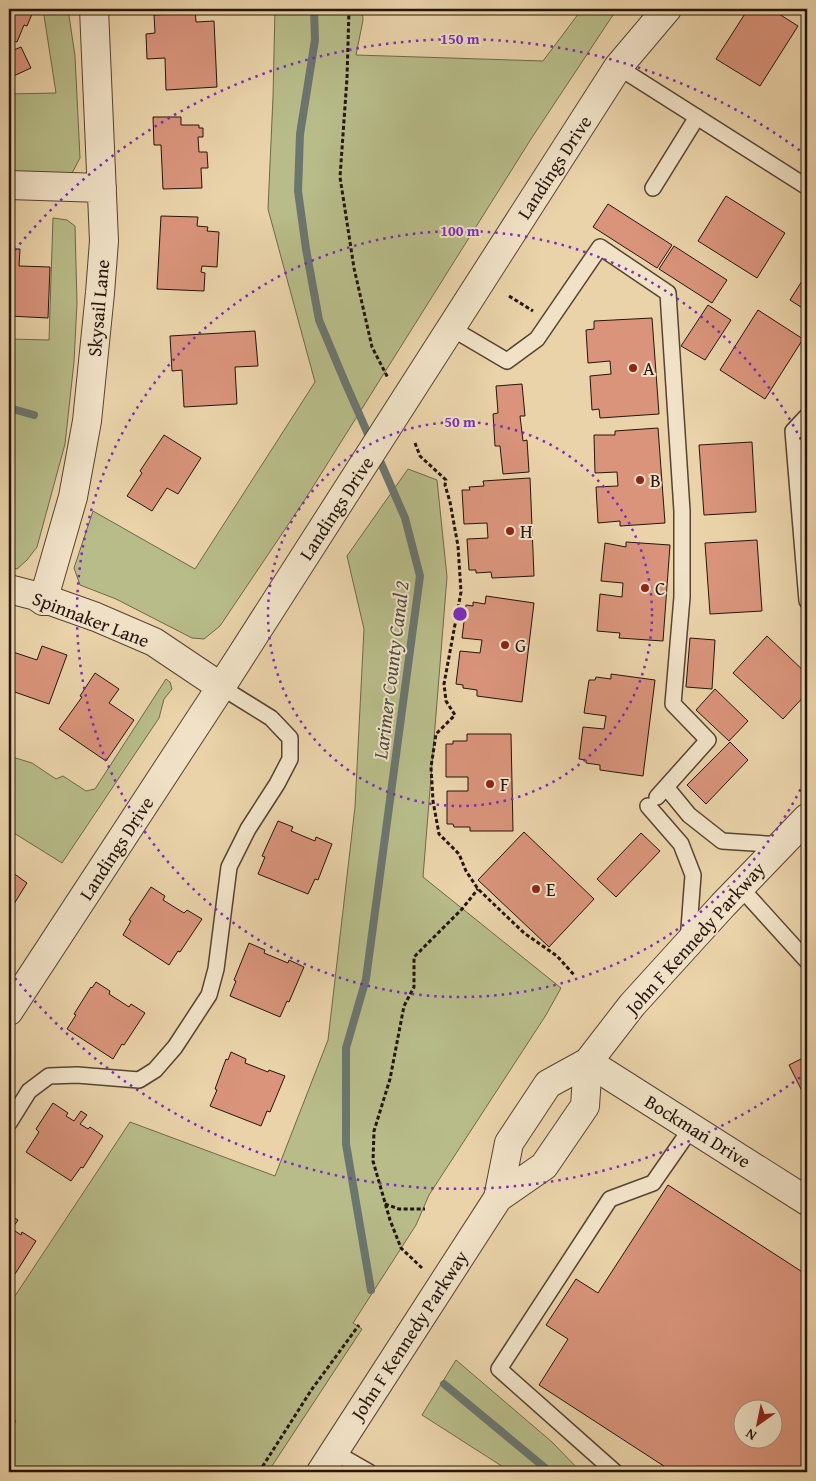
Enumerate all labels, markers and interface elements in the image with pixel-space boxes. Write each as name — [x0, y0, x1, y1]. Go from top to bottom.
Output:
text: 150 m — [440, 28, 480, 49]
street label: Landings Drive — [510, 109, 598, 224]
text: 100 m — [440, 220, 480, 241]
street label: Skysail Lane — [80, 258, 116, 358]
place label: A — [643, 354, 655, 382]
marker: A — [627, 362, 639, 374]
text: 50 m — [444, 411, 476, 432]
street label: Landings Drive — [292, 450, 380, 565]
place label: B — [650, 466, 661, 494]
marker: B — [634, 474, 646, 486]
place label: H — [520, 517, 533, 545]
marker: H — [504, 525, 516, 537]
place label: C — [655, 574, 665, 602]
water label: Larimer County Canal 2 — [365, 579, 416, 762]
marker: C — [639, 582, 651, 594]
street label: Spinnaker Lane — [28, 584, 154, 654]
centre of rings — [451, 605, 469, 623]
place label: G — [515, 631, 526, 659]
marker: G — [499, 639, 511, 651]
place label: F — [500, 770, 509, 798]
marker: F — [484, 778, 496, 790]
street label: Landings Drive — [72, 790, 160, 905]
street label: John F Kennedy Parkway — [617, 855, 772, 1022]
place label: E — [546, 875, 556, 903]
marker: E — [530, 883, 542, 895]
street label: Bockman Drive — [640, 1087, 756, 1175]
street label: John F Kennedy Parkway — [342, 1244, 475, 1427]
north arrow — [734, 1398, 784, 1448]
text: N — [741, 1424, 760, 1446]

